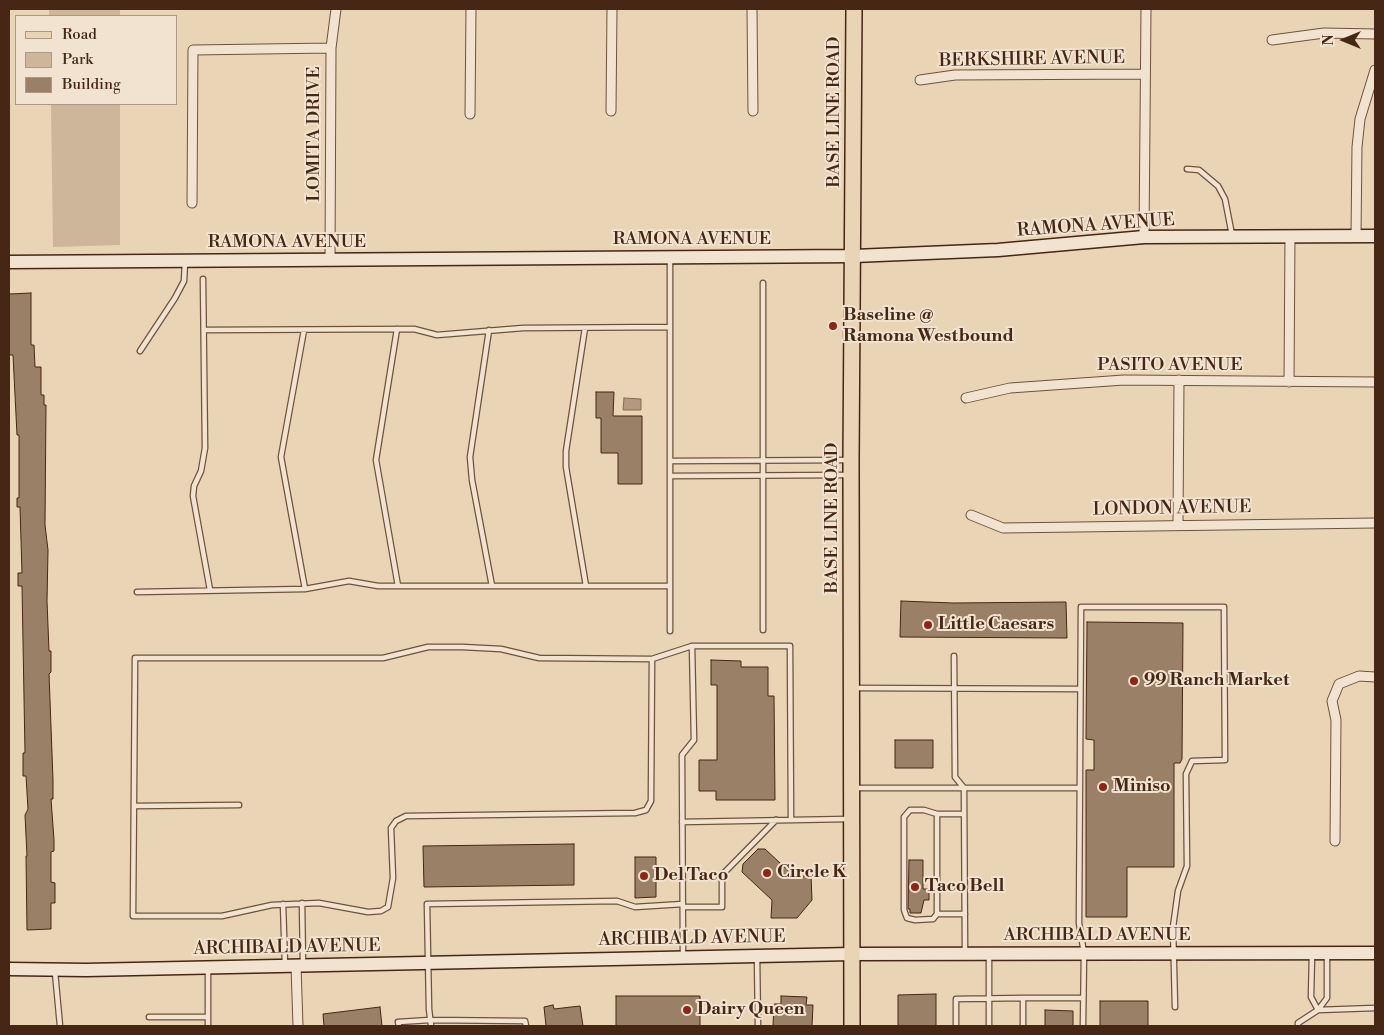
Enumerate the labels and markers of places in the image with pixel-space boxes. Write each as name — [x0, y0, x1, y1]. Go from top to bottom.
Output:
place label: Baseline @ Ramona Westbound — [843, 305, 1014, 348]
marker: Baseline @ Ramona Westbound — [827, 320, 839, 332]
place label: Little Caesars — [938, 614, 1054, 636]
marker: Little Caesars — [922, 619, 934, 631]
place label: 99 Ranch Market — [1144, 670, 1289, 692]
marker: 99 Ranch Market — [1128, 675, 1140, 687]
place label: Miniso — [1113, 776, 1171, 798]
marker: Miniso — [1097, 781, 1109, 793]
place label: Circle K — [777, 862, 847, 884]
place label: Del Taco — [654, 865, 728, 887]
marker: Circle K — [761, 867, 773, 879]
marker: Del Taco — [638, 870, 650, 882]
place label: Taco Bell — [925, 876, 1004, 898]
marker: Taco Bell — [909, 881, 921, 893]
place label: Dairy Queen — [697, 999, 805, 1021]
marker: Dairy Queen — [681, 1004, 693, 1016]

